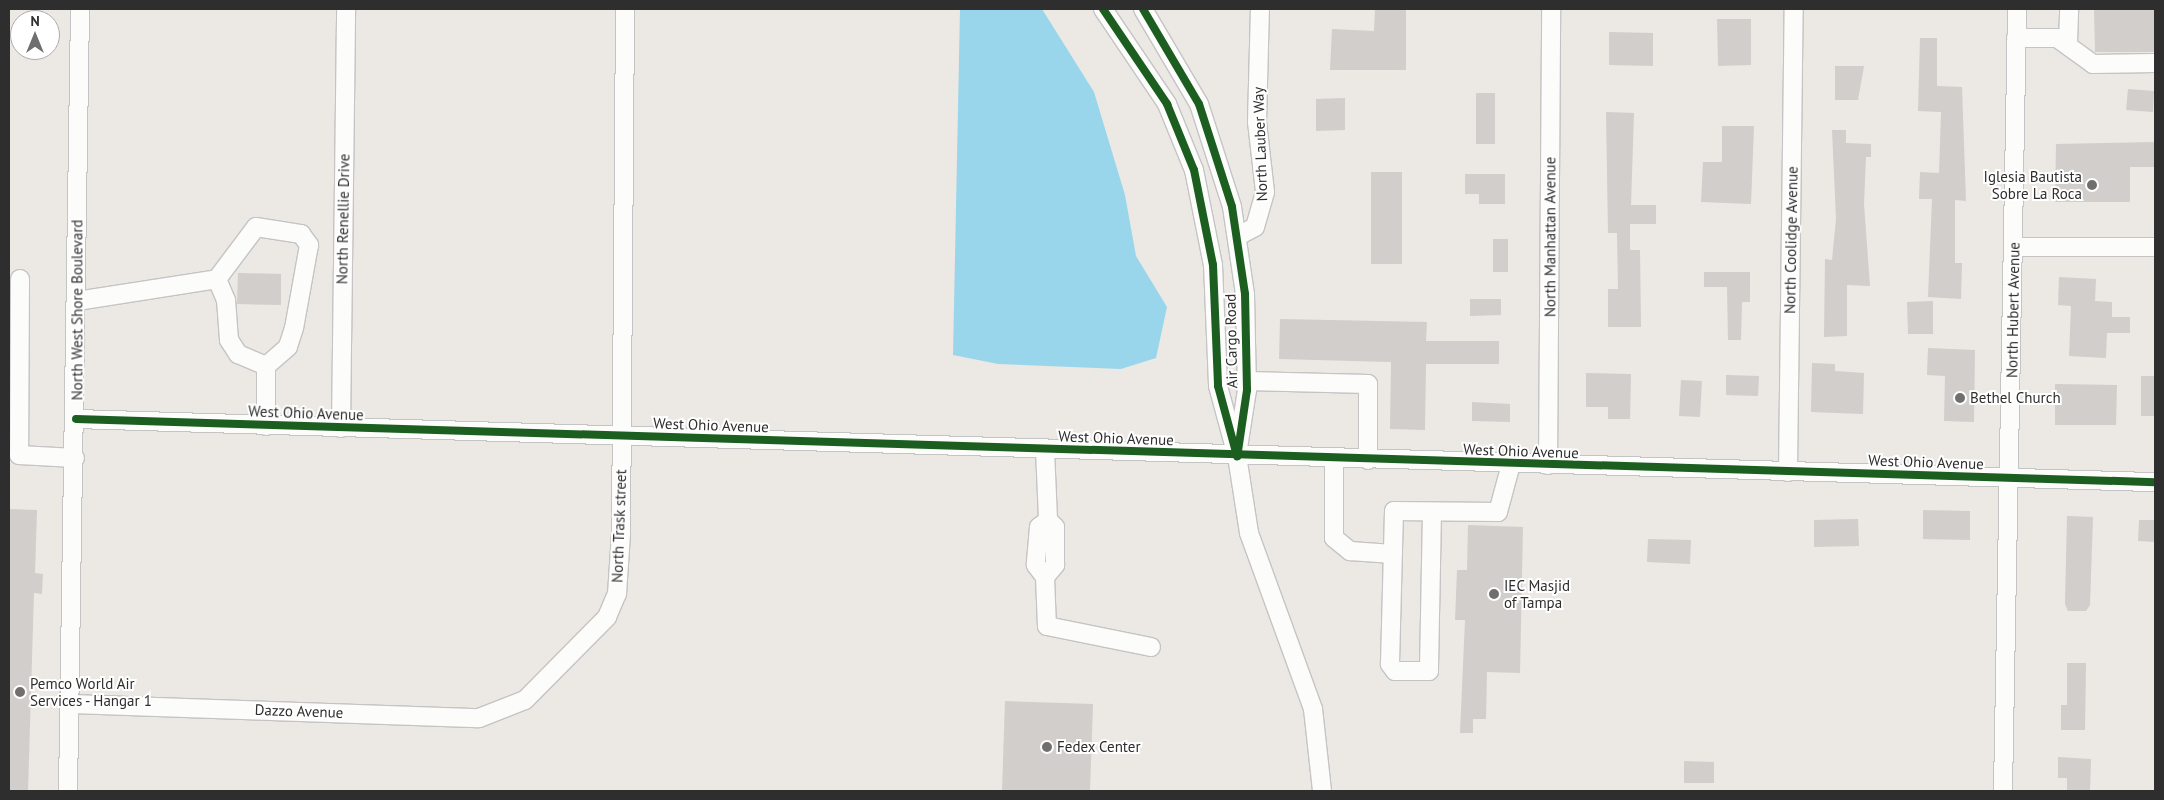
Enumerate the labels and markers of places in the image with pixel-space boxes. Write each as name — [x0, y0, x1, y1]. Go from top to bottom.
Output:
place label: Iglesia Bautista Sobre La Roca — [1984, 167, 2082, 202]
marker: Iglesia Bautista Sobre La Roca — [2086, 179, 2098, 191]
place label: Bethel Church — [1970, 389, 2061, 407]
marker: Bethel Church — [1954, 392, 1966, 404]
place label: IEC Masjid of Tampa — [1504, 576, 1571, 611]
marker: IEC Masjid of Tampa — [1488, 588, 1500, 600]
place label: Pemco World Air Services - Hangar 1 — [30, 674, 154, 709]
marker: Pemco World Air Services - Hangar 1 — [14, 686, 26, 698]
place label: Fedex Center — [1057, 738, 1141, 756]
marker: Fedex Center — [1041, 741, 1053, 753]

